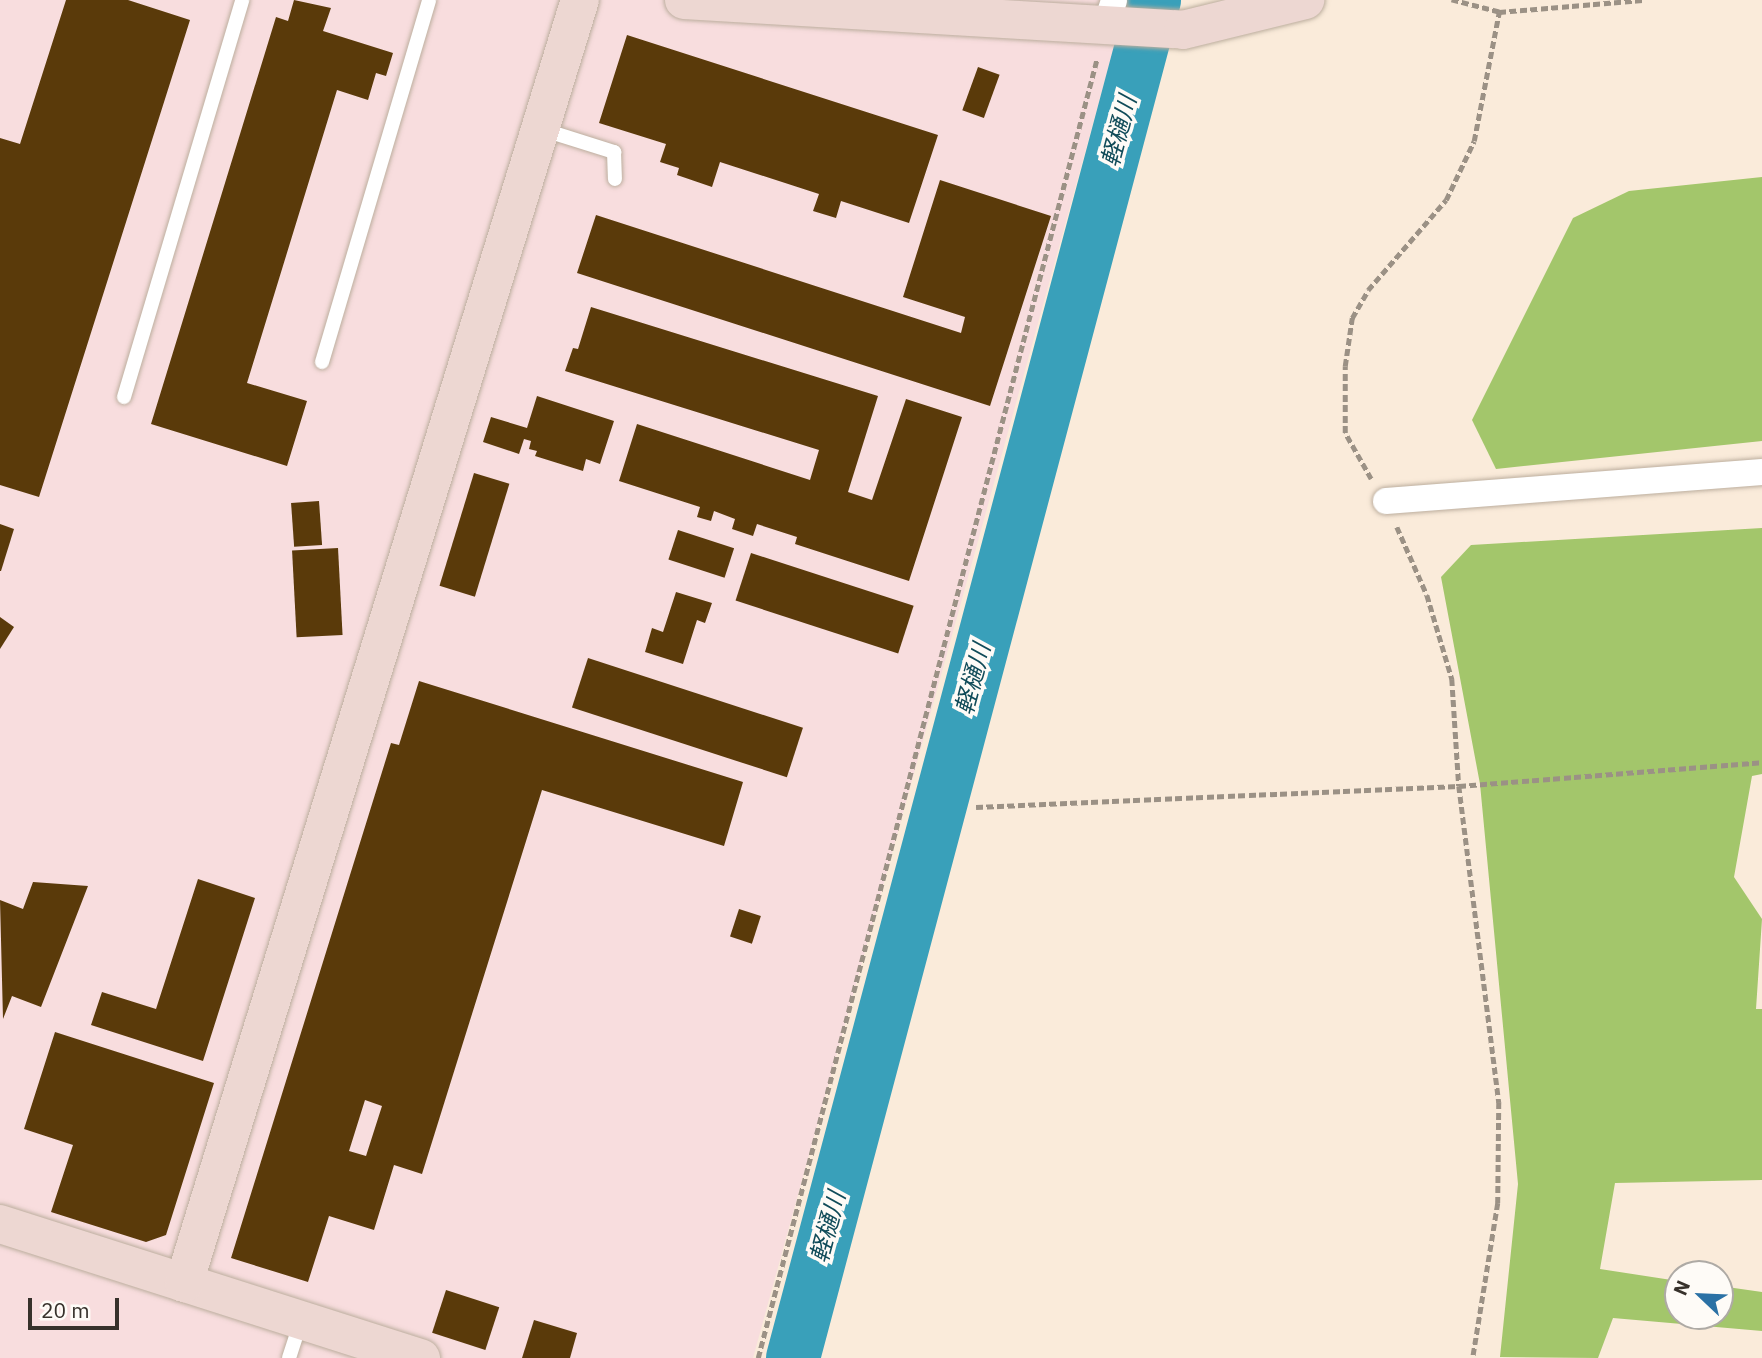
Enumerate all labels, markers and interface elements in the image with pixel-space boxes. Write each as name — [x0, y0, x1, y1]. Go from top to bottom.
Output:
water label: 軽樋川 — [1096, 92, 1142, 170]
water label: 軽樋川 — [950, 640, 996, 718]
water label: 軽樋川 — [805, 1188, 851, 1266]
north arrow — [1664, 1260, 1734, 1330]
text: N — [1668, 1277, 1695, 1299]
scale bar — [32, 1284, 122, 1328]
text: 20 m — [41, 1296, 90, 1324]

